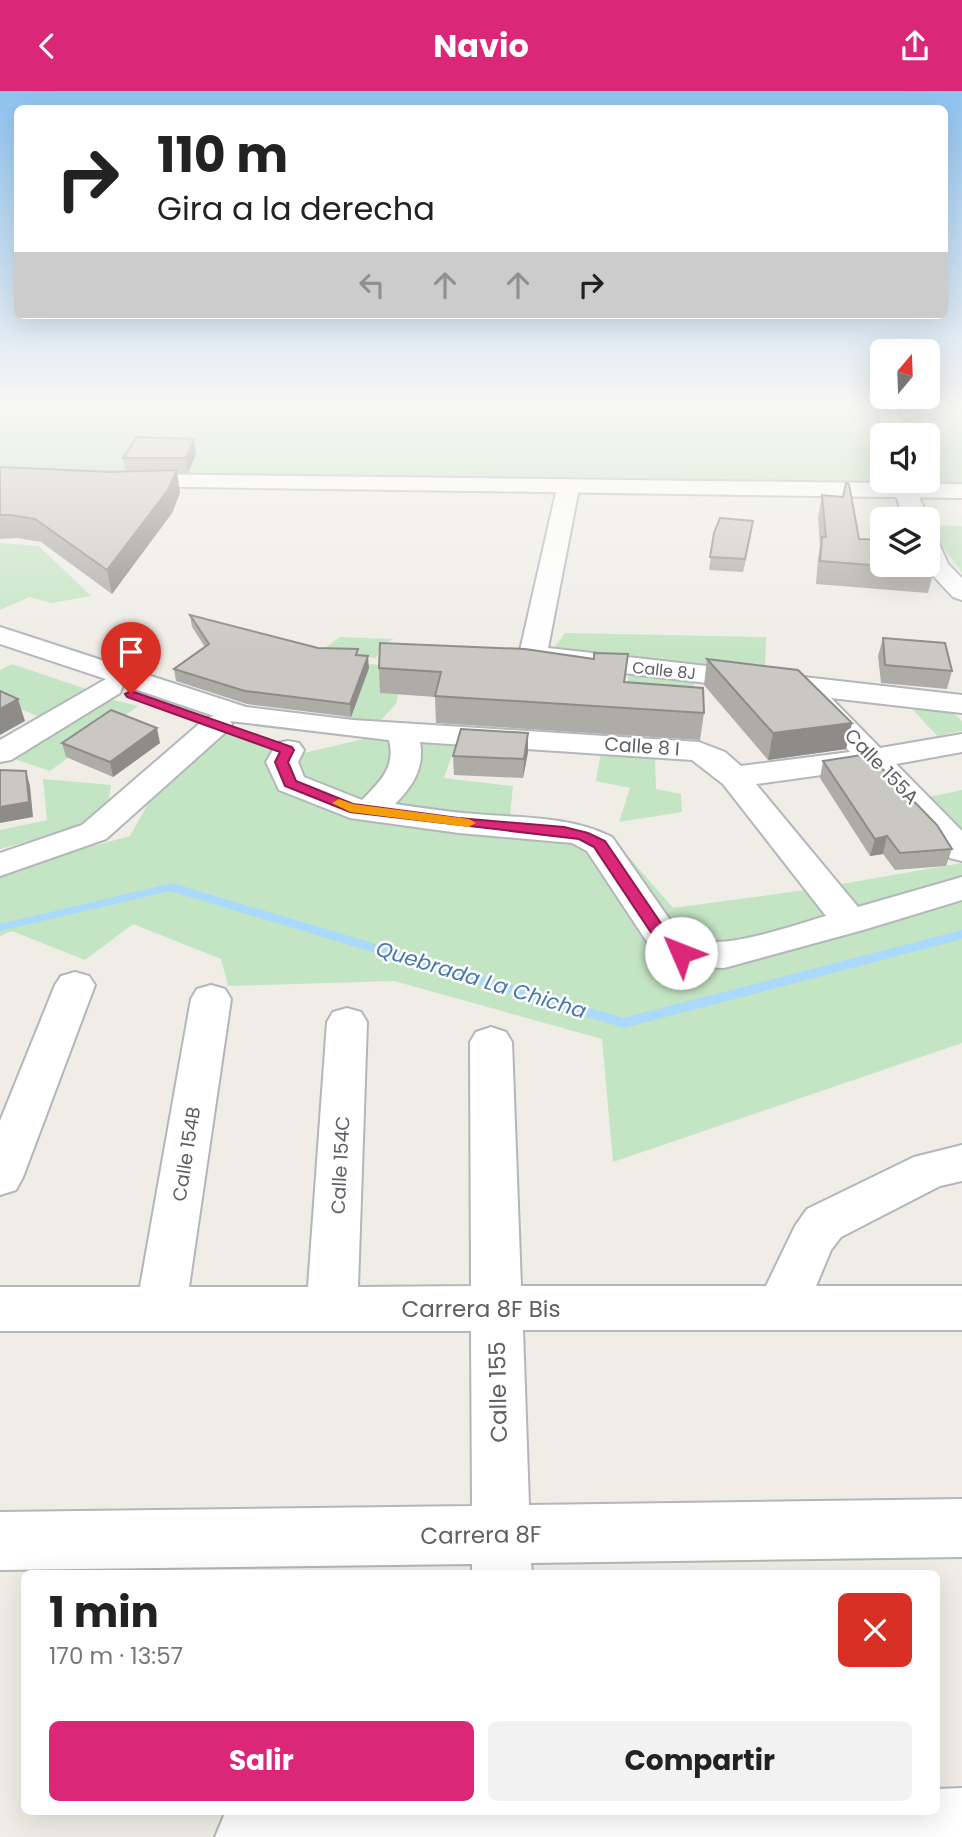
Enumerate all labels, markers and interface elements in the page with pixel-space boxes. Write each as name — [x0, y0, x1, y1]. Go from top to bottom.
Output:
text: Navio — [433, 23, 529, 68]
icon: back — [28, 27, 66, 65]
icon: share — [896, 27, 934, 65]
text: 110 m — [157, 121, 288, 189]
icon: right — [42, 133, 133, 224]
text: Gira a la derecha — [157, 186, 435, 231]
icon: left — [353, 266, 391, 304]
icon: ahead — [426, 266, 464, 304]
icon: ahead — [499, 266, 537, 304]
icon: right — [572, 266, 610, 304]
north arrow — [870, 339, 940, 409]
map controls — [870, 339, 940, 577]
button: sound — [870, 423, 940, 493]
button: layers — [870, 507, 940, 577]
pin — [101, 622, 161, 694]
icon: arrive — [112, 633, 150, 671]
street label: Calle 8J — [631, 656, 697, 685]
street label: Calle 155A — [838, 722, 925, 811]
street label: Calle 8 I — [603, 730, 681, 763]
position arrow — [644, 916, 718, 990]
water label: Quebrada La Chicha — [372, 934, 590, 1025]
street label: Calle 154B — [166, 1105, 207, 1203]
street label: Calle 154C — [324, 1115, 357, 1215]
street label: Carrera 8F Bis — [402, 1293, 561, 1325]
street label: Calle 155 — [481, 1341, 515, 1443]
street label: Carrera 8F — [420, 1518, 542, 1552]
text: 1 min — [49, 1583, 159, 1642]
button: close — [838, 1593, 912, 1667]
text: 170 m · 13:57 — [49, 1640, 183, 1672]
button: Salir — [49, 1721, 474, 1801]
button: Compartir — [488, 1721, 912, 1801]

